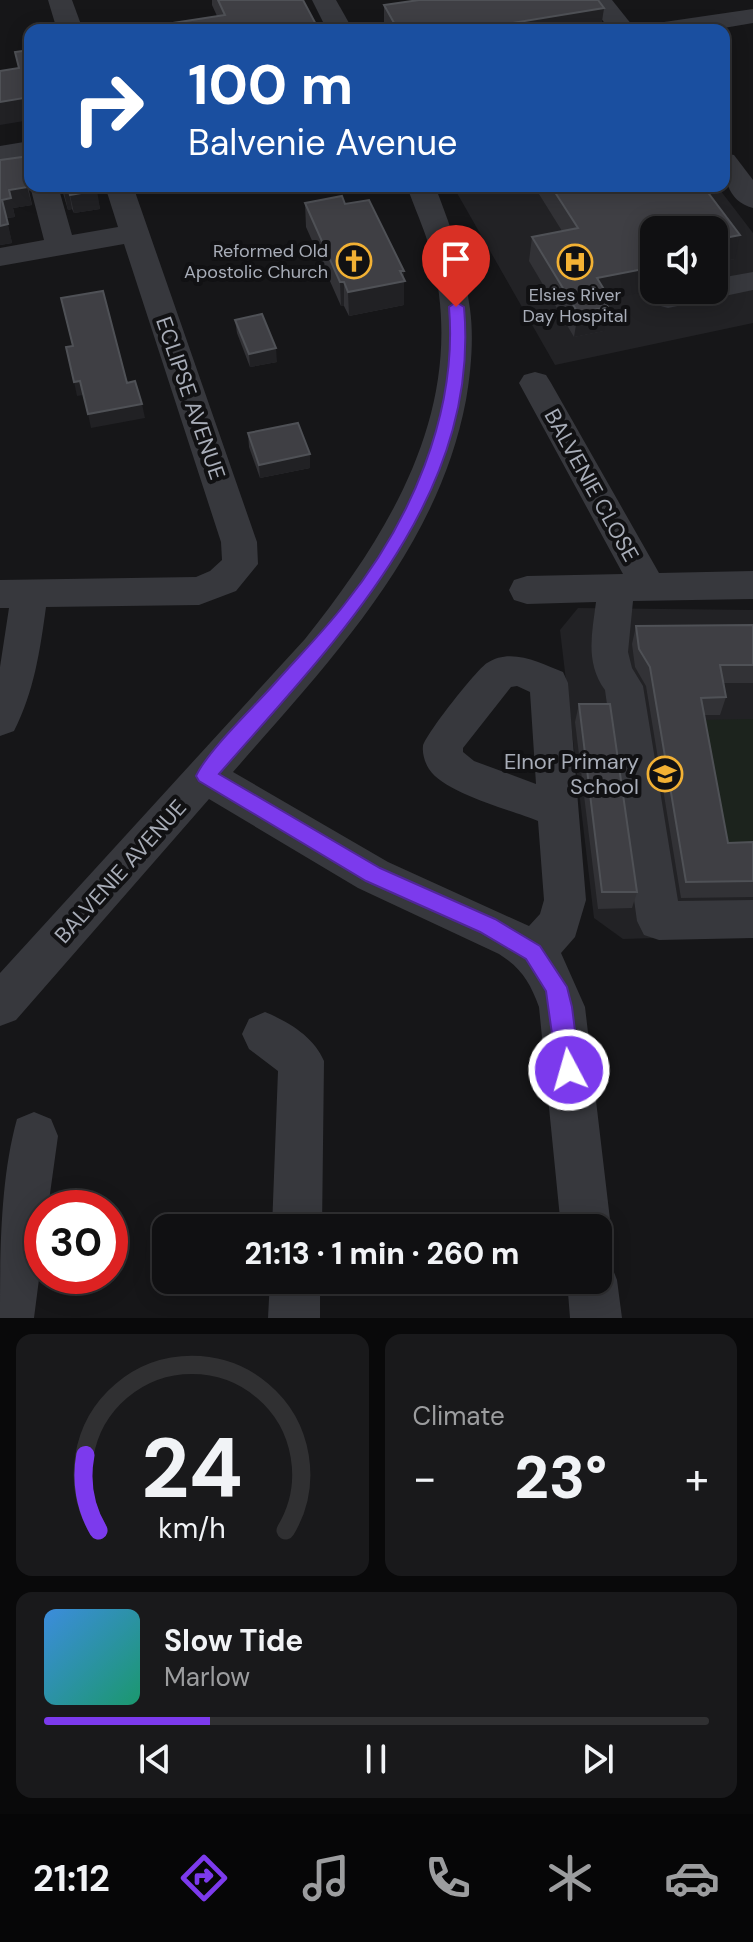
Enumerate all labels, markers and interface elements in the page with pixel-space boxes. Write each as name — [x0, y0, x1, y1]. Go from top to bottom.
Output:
text: 100 m — [188, 48, 353, 121]
icon: right — [56, 56, 160, 160]
text: Balvenie Avenue — [188, 119, 458, 166]
map controls — [640, 216, 728, 304]
button: sound — [640, 216, 728, 304]
pin — [422, 225, 490, 307]
icon: arrive — [434, 237, 478, 281]
place label: Reformed Old Apostolic Church — [184, 239, 328, 284]
church icon: Reformed Old Apostolic Church — [335, 242, 373, 280]
hospital icon: Elsies River Day Hospital — [556, 243, 594, 281]
place label: Elsies River Day Hospital — [522, 283, 628, 328]
street label: ECLIPSE AVENUE — [149, 313, 232, 483]
street label: BALVENIE CLOSE — [538, 404, 646, 567]
place label: Elnor Primary School — [504, 747, 639, 801]
school or university icon: Elnor Primary School — [646, 755, 684, 793]
street label: BALVENIE AVENUE — [48, 793, 193, 949]
position arrow — [527, 1028, 611, 1112]
speed limit sign: 30 — [24, 1190, 128, 1294]
text: 21:13 · 1 min · 260 m — [245, 1234, 519, 1273]
text: Climate — [413, 1399, 505, 1433]
text: 24 — [142, 1414, 243, 1523]
text: 23° — [514, 1438, 607, 1517]
text: − — [413, 1449, 437, 1507]
text: + — [685, 1449, 709, 1507]
text: km/h — [158, 1510, 226, 1547]
text: Slow Tide — [164, 1621, 303, 1660]
text: Marlow — [164, 1660, 250, 1694]
icon: previous — [133, 1737, 177, 1781]
icon: pause — [354, 1737, 398, 1781]
icon: next — [576, 1737, 620, 1781]
icon: directions — [176, 1850, 232, 1906]
icon: music — [298, 1850, 354, 1906]
icon: phone — [420, 1850, 476, 1906]
icon: climate — [542, 1850, 598, 1906]
icon: car — [664, 1850, 720, 1906]
text: 21:12 — [33, 1855, 110, 1902]

